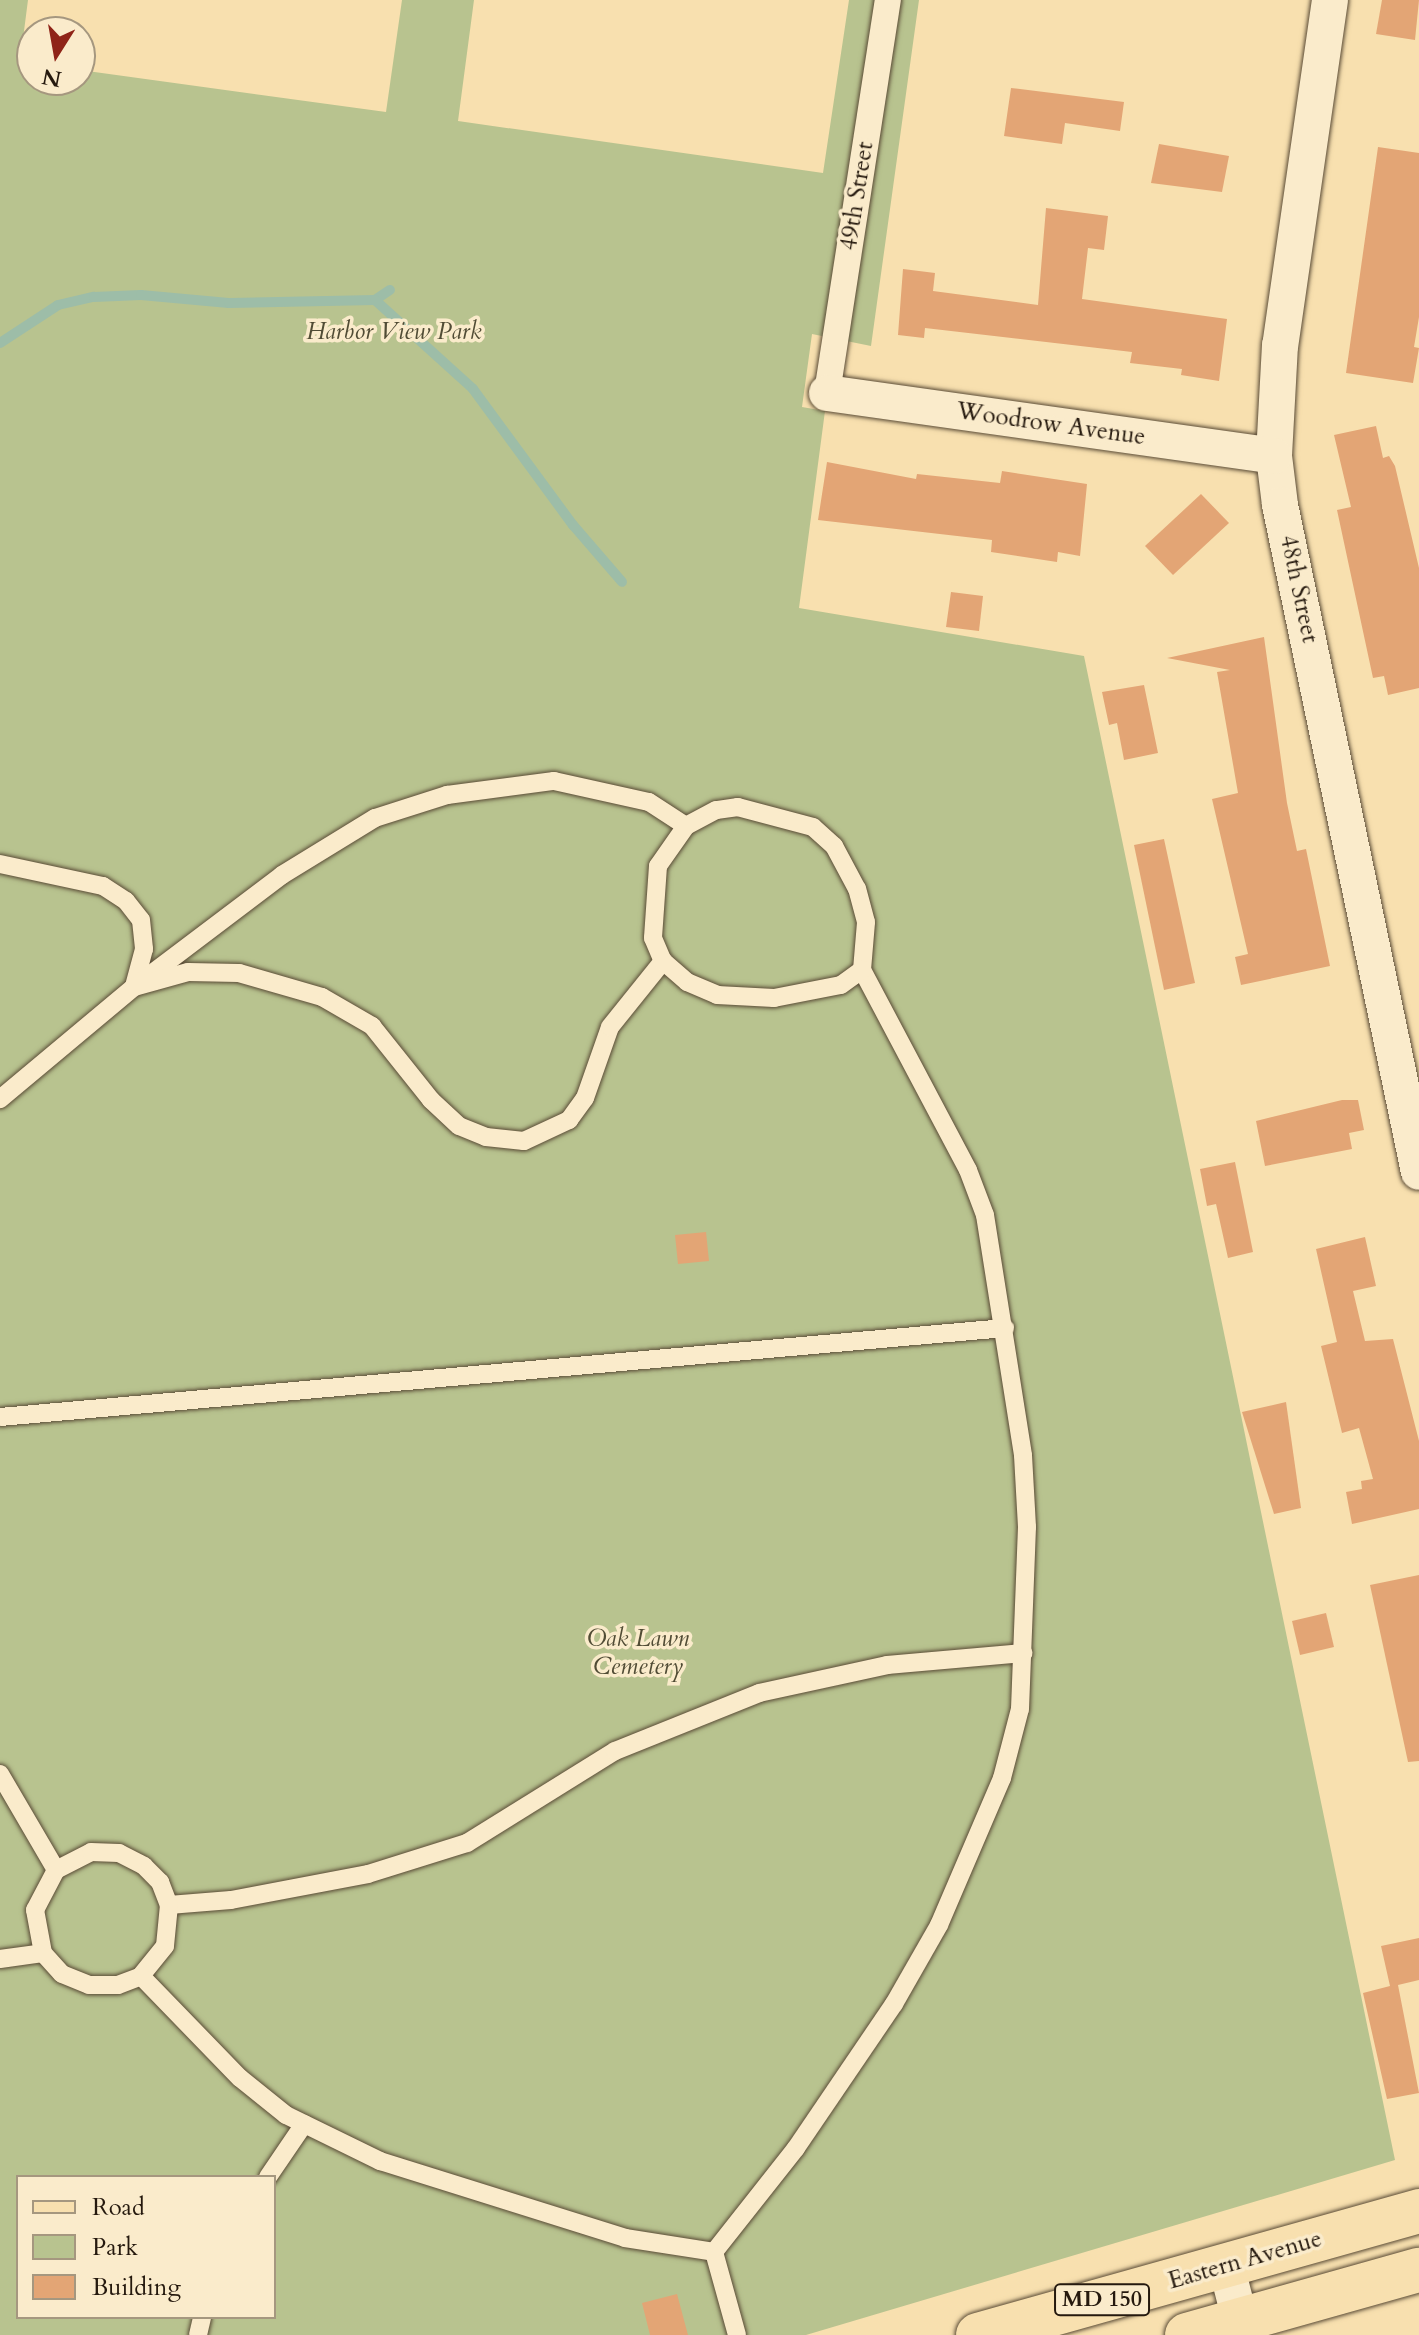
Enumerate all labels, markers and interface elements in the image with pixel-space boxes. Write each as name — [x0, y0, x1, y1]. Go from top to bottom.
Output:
north arrow — [16, 16, 96, 96]
text: N — [40, 61, 64, 94]
street label: 49th Street — [834, 140, 880, 252]
park label: Harbor View Park — [306, 318, 482, 346]
street label: Woodrow Avenue — [955, 396, 1147, 452]
street label: 48th Street — [1274, 532, 1324, 646]
park label: Oak Lawn Cemetery — [587, 1625, 689, 1681]
legend — [16, 2175, 276, 2319]
text: Road — [92, 2191, 145, 2224]
street label: Eastern Avenue — [1165, 2224, 1325, 2296]
text: Park — [92, 2231, 138, 2264]
text: Building — [92, 2271, 181, 2304]
road number: MD 150 — [1054, 2282, 1150, 2318]

